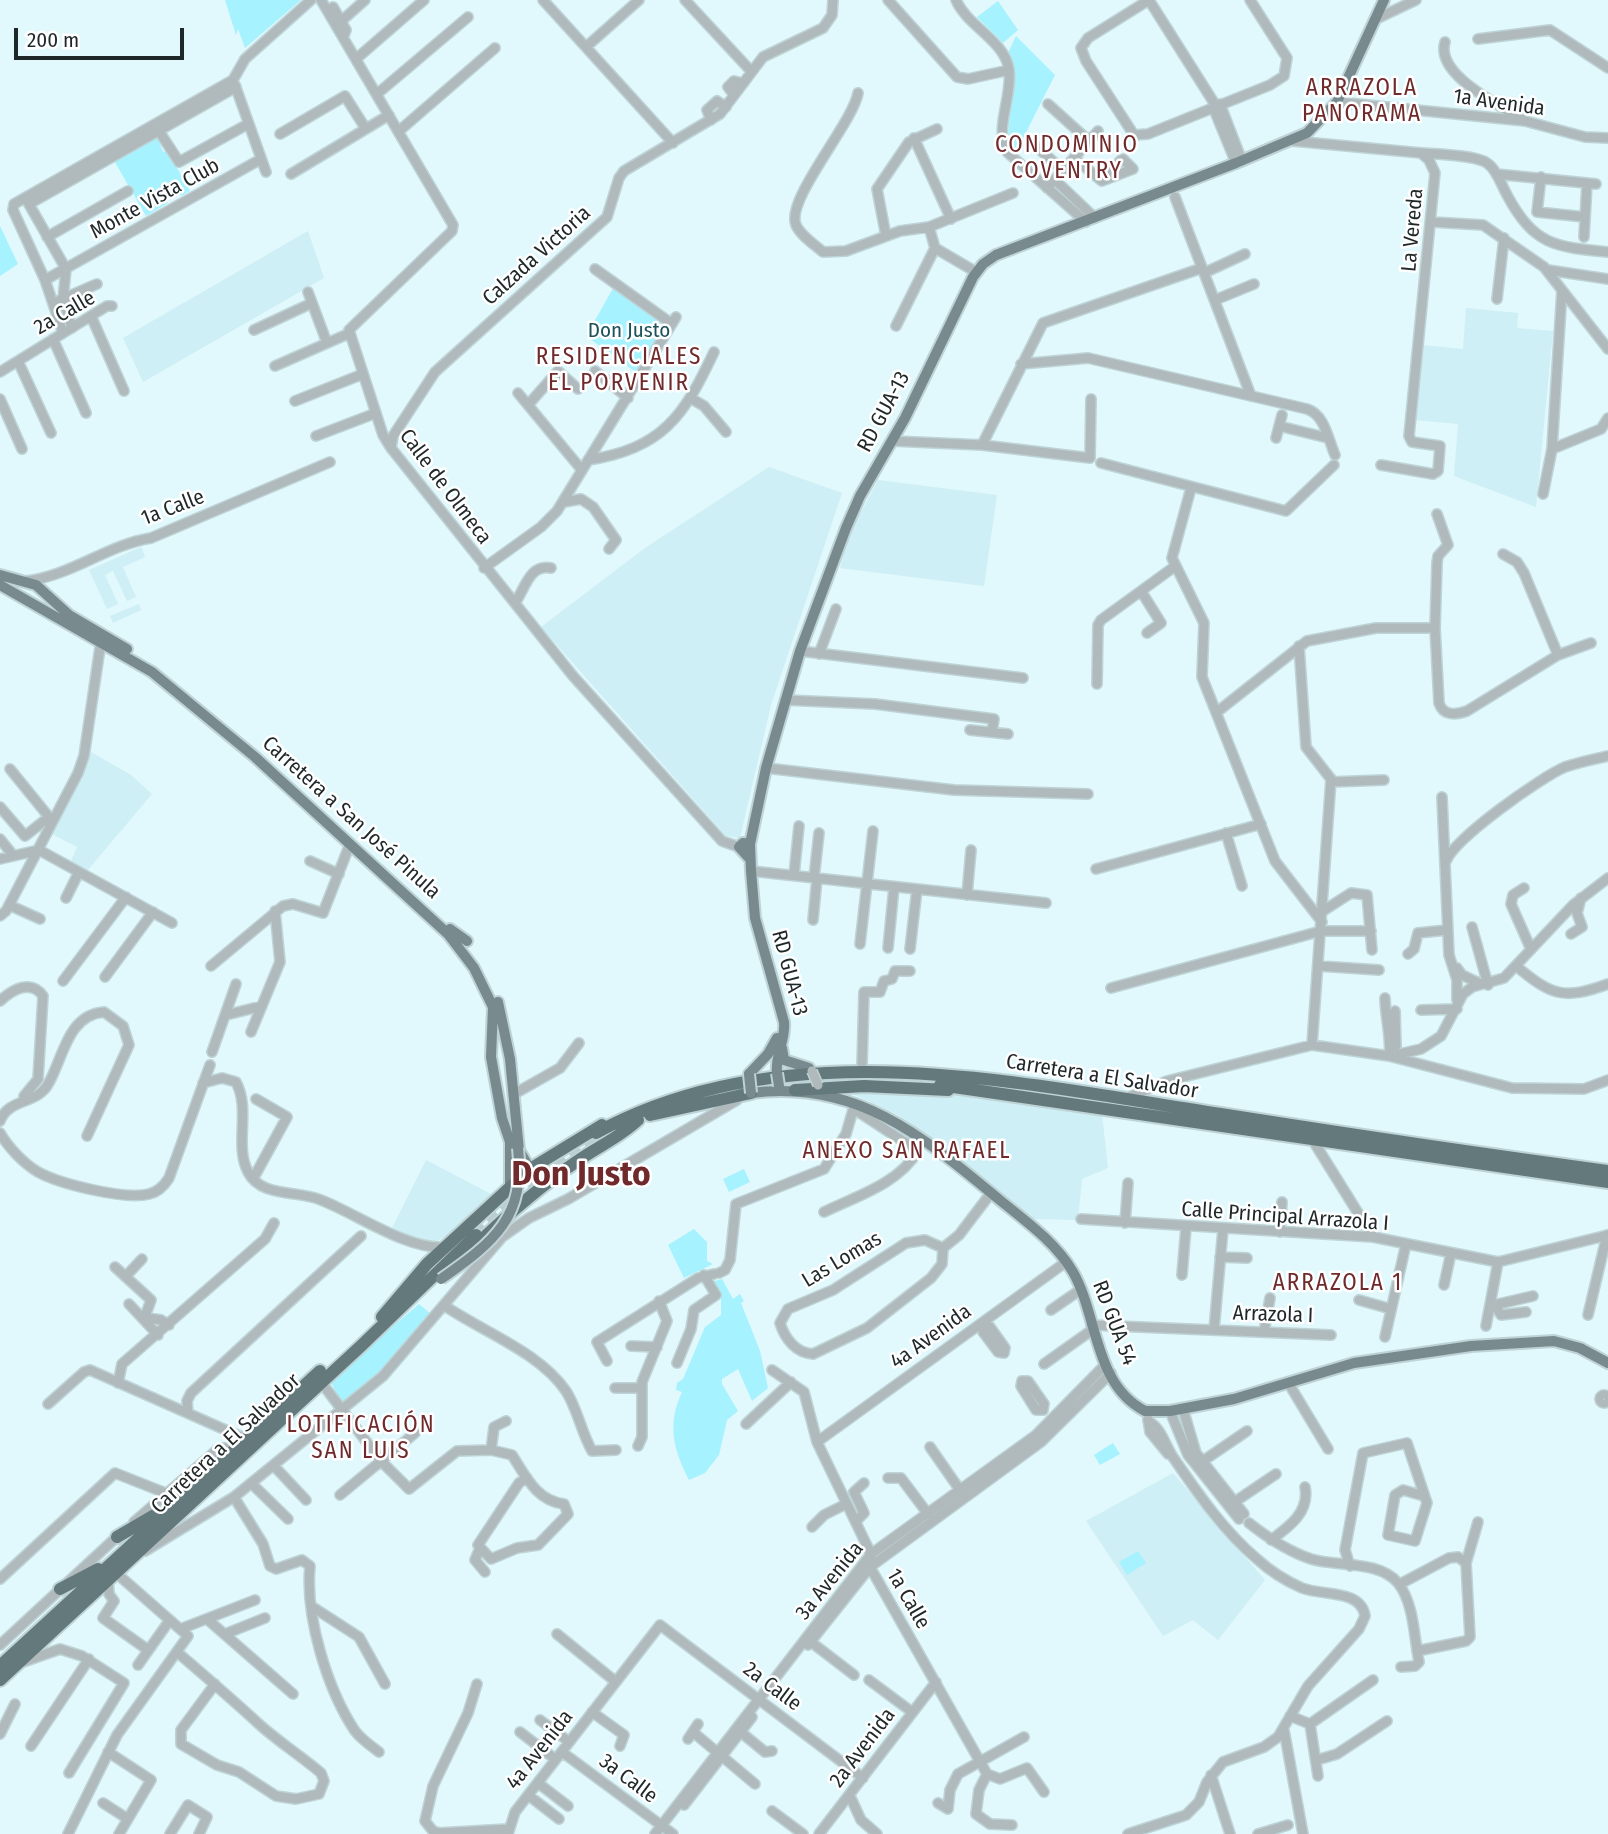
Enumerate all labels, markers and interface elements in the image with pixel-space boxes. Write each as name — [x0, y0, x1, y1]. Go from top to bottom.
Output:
scale bar — [18, 14, 187, 58]
text: 200 m — [27, 27, 79, 53]
district label: ARRAZOLA PANORAMA — [1303, 75, 1421, 129]
street label: 1a Avenida — [1452, 84, 1546, 122]
district label: CONDOMINIO COVENTRY — [996, 132, 1138, 186]
street label: Monte Vista Club — [86, 153, 224, 245]
street label: La Vereda — [1397, 187, 1429, 273]
street label: Calzada Victoria — [478, 201, 596, 311]
street label: 2a Calle — [30, 286, 100, 340]
park label: Don Justo — [588, 318, 670, 344]
district label: RESIDENCIALES EL PORVENIR — [537, 344, 701, 398]
street label: RD GUA-13 — [852, 367, 916, 457]
street label: Calle de Olmeca — [393, 424, 497, 550]
street label: 1a Calle — [138, 485, 208, 531]
street label: Carretera a San José Pinula — [257, 731, 445, 905]
street label: RD GUA-13 — [766, 927, 812, 1019]
street label: Carretera a El Salvador — [1004, 1049, 1200, 1105]
district label: ANEXO SAN RAFAEL — [805, 1138, 1009, 1166]
district label: Don Justo — [511, 1154, 651, 1196]
street label: Calle Principal Arrazola I — [1181, 1197, 1389, 1237]
street label: Las Lomas — [798, 1226, 886, 1294]
district label: ARRAZOLA 1 — [1274, 1270, 1402, 1298]
street label: RD GUA 54 — [1086, 1277, 1142, 1369]
street label: 4a Avenida — [886, 1299, 976, 1375]
street label: Arrazola I — [1232, 1301, 1314, 1329]
street label: Carretera a El Salvador — [146, 1369, 306, 1519]
district label: LOTIFICACIÓN SAN LUIS — [288, 1412, 434, 1466]
street label: 3a Avenida — [791, 1537, 869, 1625]
street label: 1a Calle — [881, 1564, 935, 1634]
street label: 2a Calle — [738, 1657, 806, 1717]
street label: 2a Avenida — [825, 1703, 901, 1793]
street label: 4a Avenida — [501, 1705, 579, 1795]
street label: 3a Calle — [594, 1749, 662, 1809]

